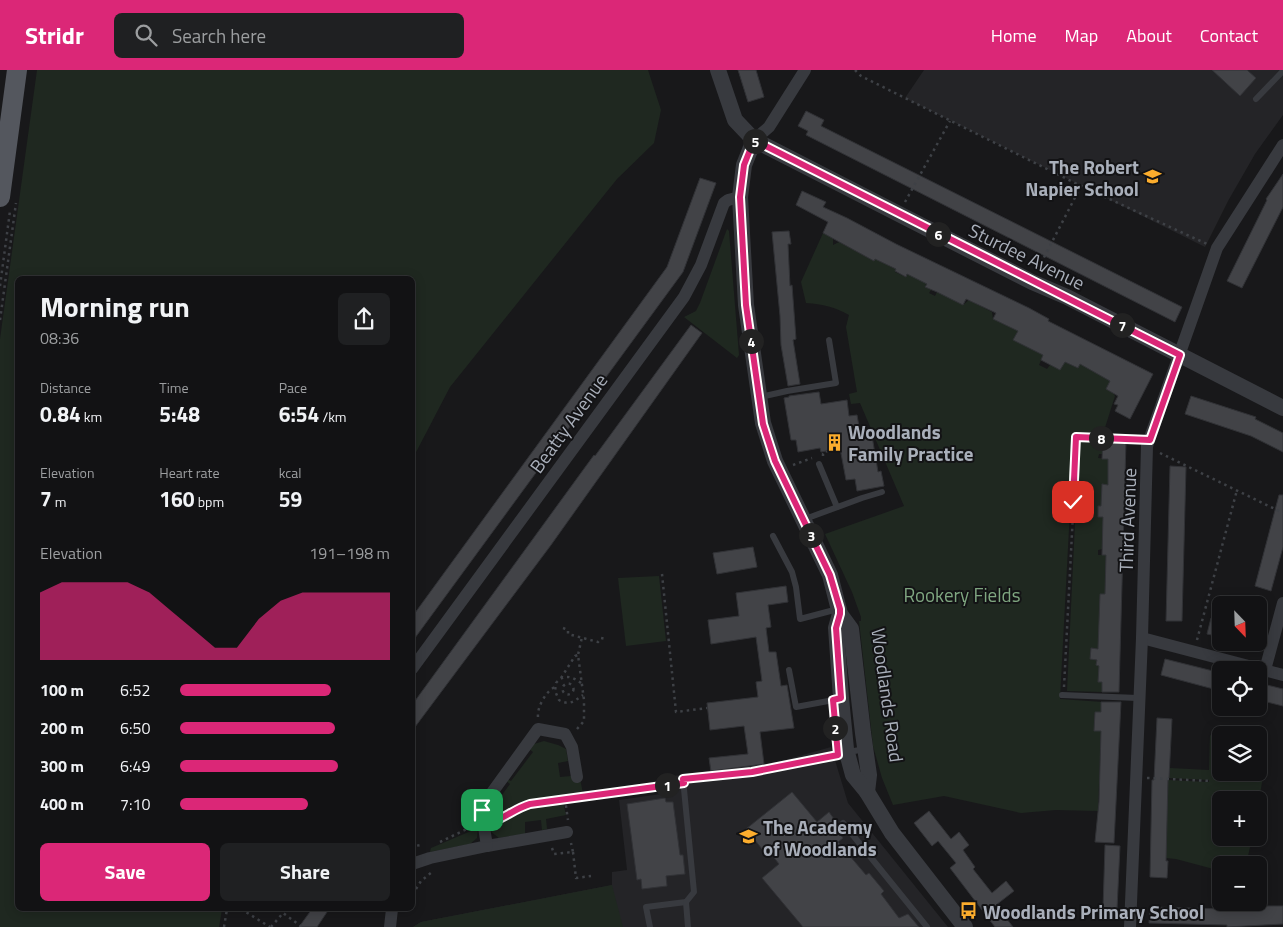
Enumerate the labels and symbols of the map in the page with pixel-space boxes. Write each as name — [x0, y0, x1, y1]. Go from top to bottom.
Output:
pin: 5 — [742, 128, 768, 154]
place label: The Robert Napier School — [1025, 152, 1139, 203]
school or university icon: The Robert Napier School — [1143, 167, 1163, 187]
street label: Sturdee Avenue — [964, 215, 1090, 297]
pin: 6 — [926, 222, 950, 246]
pin: 7 — [1110, 312, 1134, 338]
pin: 4 — [738, 328, 764, 354]
street label: Beatty Avenue — [522, 367, 614, 479]
place label: Woodlands Family Practice — [848, 417, 974, 468]
pin: 8 — [1088, 426, 1114, 450]
building icon: Woodlands Family Practice — [824, 432, 844, 452]
street label: Third Avenue — [1111, 467, 1143, 573]
pin — [1052, 481, 1094, 523]
pin: 3 — [798, 522, 824, 548]
park label: Rookery Fields — [903, 580, 1021, 609]
north arrow — [1212, 596, 1268, 651]
street label: Woodlands Road — [864, 626, 912, 764]
pin: 2 — [822, 716, 848, 740]
pin: 1 — [654, 772, 680, 798]
pin — [461, 789, 503, 831]
place label: The Academy of Woodlands — [763, 812, 877, 863]
school or university icon: The Academy of Woodlands — [739, 827, 759, 847]
place label: Woodlands Primary School — [983, 897, 1204, 926]
bus stop icon: Woodlands Primary School — [959, 901, 979, 921]

